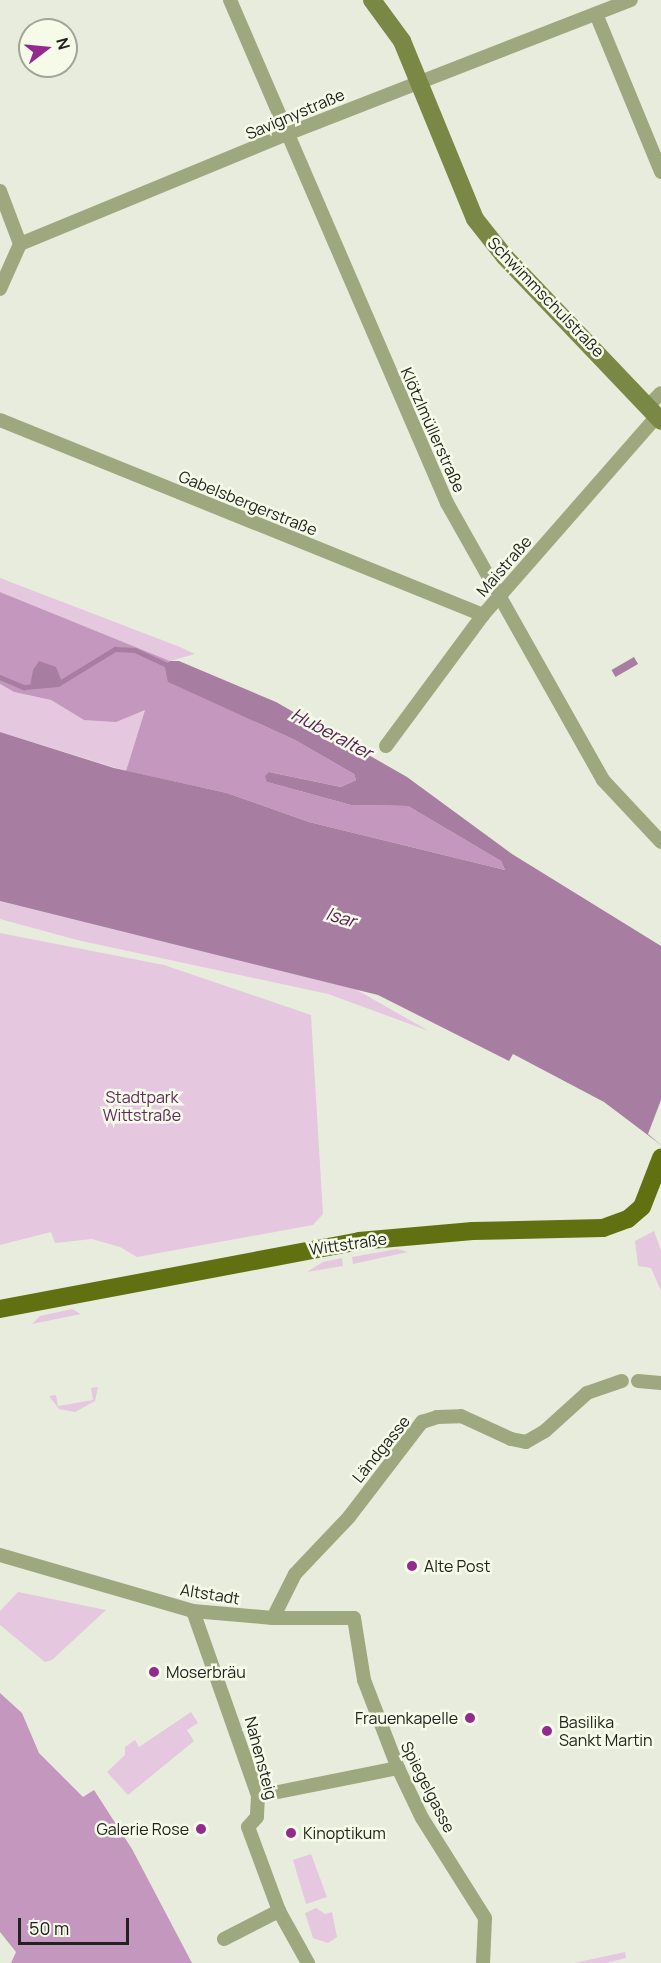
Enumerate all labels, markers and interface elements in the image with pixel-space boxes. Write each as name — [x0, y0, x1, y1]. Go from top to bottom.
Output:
north arrow — [18, 18, 78, 78]
text: N — [51, 35, 76, 52]
street label: Savignystraße — [243, 85, 347, 143]
street label: Schwimmschulstraße — [484, 233, 608, 361]
street label: Klötzlmüllerstraße — [397, 365, 469, 495]
street label: Gabelsbergerstraße — [176, 466, 320, 540]
street label: Maistraße — [472, 532, 536, 600]
water label: Huberalter — [288, 703, 376, 763]
water label: Isar — [323, 902, 359, 932]
park label: Stadtpark Wittstraße — [103, 1087, 181, 1125]
street label: Wittstraße — [308, 1229, 388, 1259]
street label: Ländgasse — [348, 1412, 414, 1486]
place label: Alte Post — [424, 1556, 490, 1576]
marker: Alte Post — [405, 1559, 419, 1573]
street label: Altstadt — [179, 1580, 241, 1608]
place label: Moserbräu — [166, 1662, 246, 1682]
marker: Moserbräu — [147, 1665, 161, 1679]
place label: Frauenkapelle — [355, 1708, 458, 1728]
marker: Frauenkapelle — [463, 1711, 477, 1725]
place label: Basilika Sankt Martin — [559, 1712, 653, 1750]
street label: Nahensteig — [241, 1714, 281, 1802]
marker: Basilika Sankt Martin — [540, 1724, 554, 1738]
street label: Spiegelgasse — [397, 1738, 459, 1836]
place label: Galerie Rose — [96, 1819, 189, 1839]
marker: Galerie Rose — [194, 1822, 208, 1836]
place label: Kinoptikum — [303, 1823, 386, 1843]
marker: Kinoptikum — [284, 1826, 298, 1840]
scale bar — [21, 1906, 132, 1944]
text: 50 m — [29, 1916, 69, 1940]

